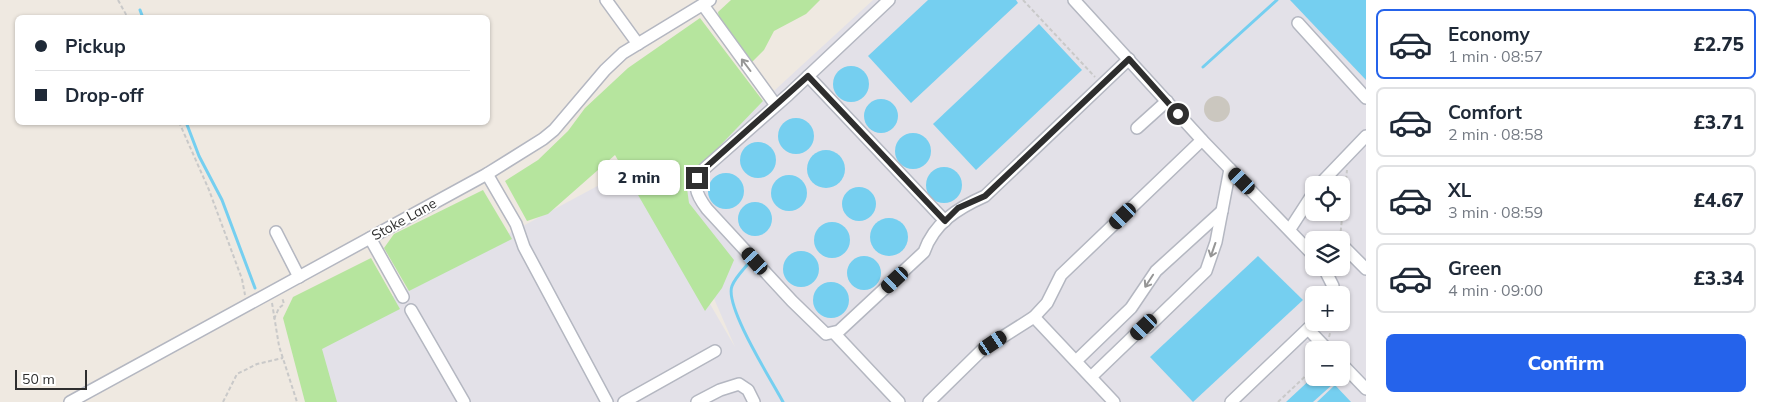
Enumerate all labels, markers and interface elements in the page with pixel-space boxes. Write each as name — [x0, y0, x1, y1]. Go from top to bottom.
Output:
icon: car — [1388, 22, 1433, 67]
text: Economy — [1448, 22, 1530, 46]
text: £2.75 — [1693, 32, 1744, 56]
text: Pickup — [65, 34, 126, 58]
text: 1 min · 08:57 — [1448, 46, 1543, 66]
one-way arrow — [741, 58, 751, 72]
text: Drop-off — [65, 83, 143, 107]
icon: car — [1388, 100, 1433, 145]
text: Comfort — [1448, 100, 1522, 124]
route start — [1167, 103, 1189, 125]
text: £3.71 — [1693, 110, 1744, 134]
text: 2 min · 08:58 — [1448, 124, 1543, 144]
callout: 2 min — [597, 160, 680, 196]
car — [1226, 165, 1257, 197]
text: 2 min — [618, 167, 660, 187]
route end — [686, 167, 708, 189]
map controls — [1305, 176, 1350, 386]
button: locate — [1305, 176, 1350, 221]
icon: car — [1388, 178, 1433, 223]
text: XL — [1448, 178, 1471, 202]
text: £4.67 — [1693, 188, 1744, 212]
street label: Stoke Lane — [368, 194, 440, 244]
car — [1107, 200, 1139, 232]
text: 3 min · 08:59 — [1448, 202, 1543, 222]
button: layers — [1305, 231, 1350, 276]
one-way arrow — [1208, 242, 1217, 258]
car — [739, 245, 770, 277]
icon: car — [1388, 256, 1433, 301]
text: Green — [1448, 256, 1502, 280]
car — [878, 264, 911, 296]
text: £3.34 — [1693, 266, 1744, 290]
one-way arrow — [1144, 274, 1154, 288]
text: 4 min · 09:00 — [1448, 280, 1543, 300]
button: + — [1305, 286, 1350, 331]
car — [1128, 311, 1160, 343]
car — [976, 328, 1009, 358]
button: Confirm — [1386, 334, 1746, 392]
button: − — [1305, 341, 1350, 386]
scale bar — [15, 367, 88, 390]
text: 50 m — [22, 370, 55, 388]

